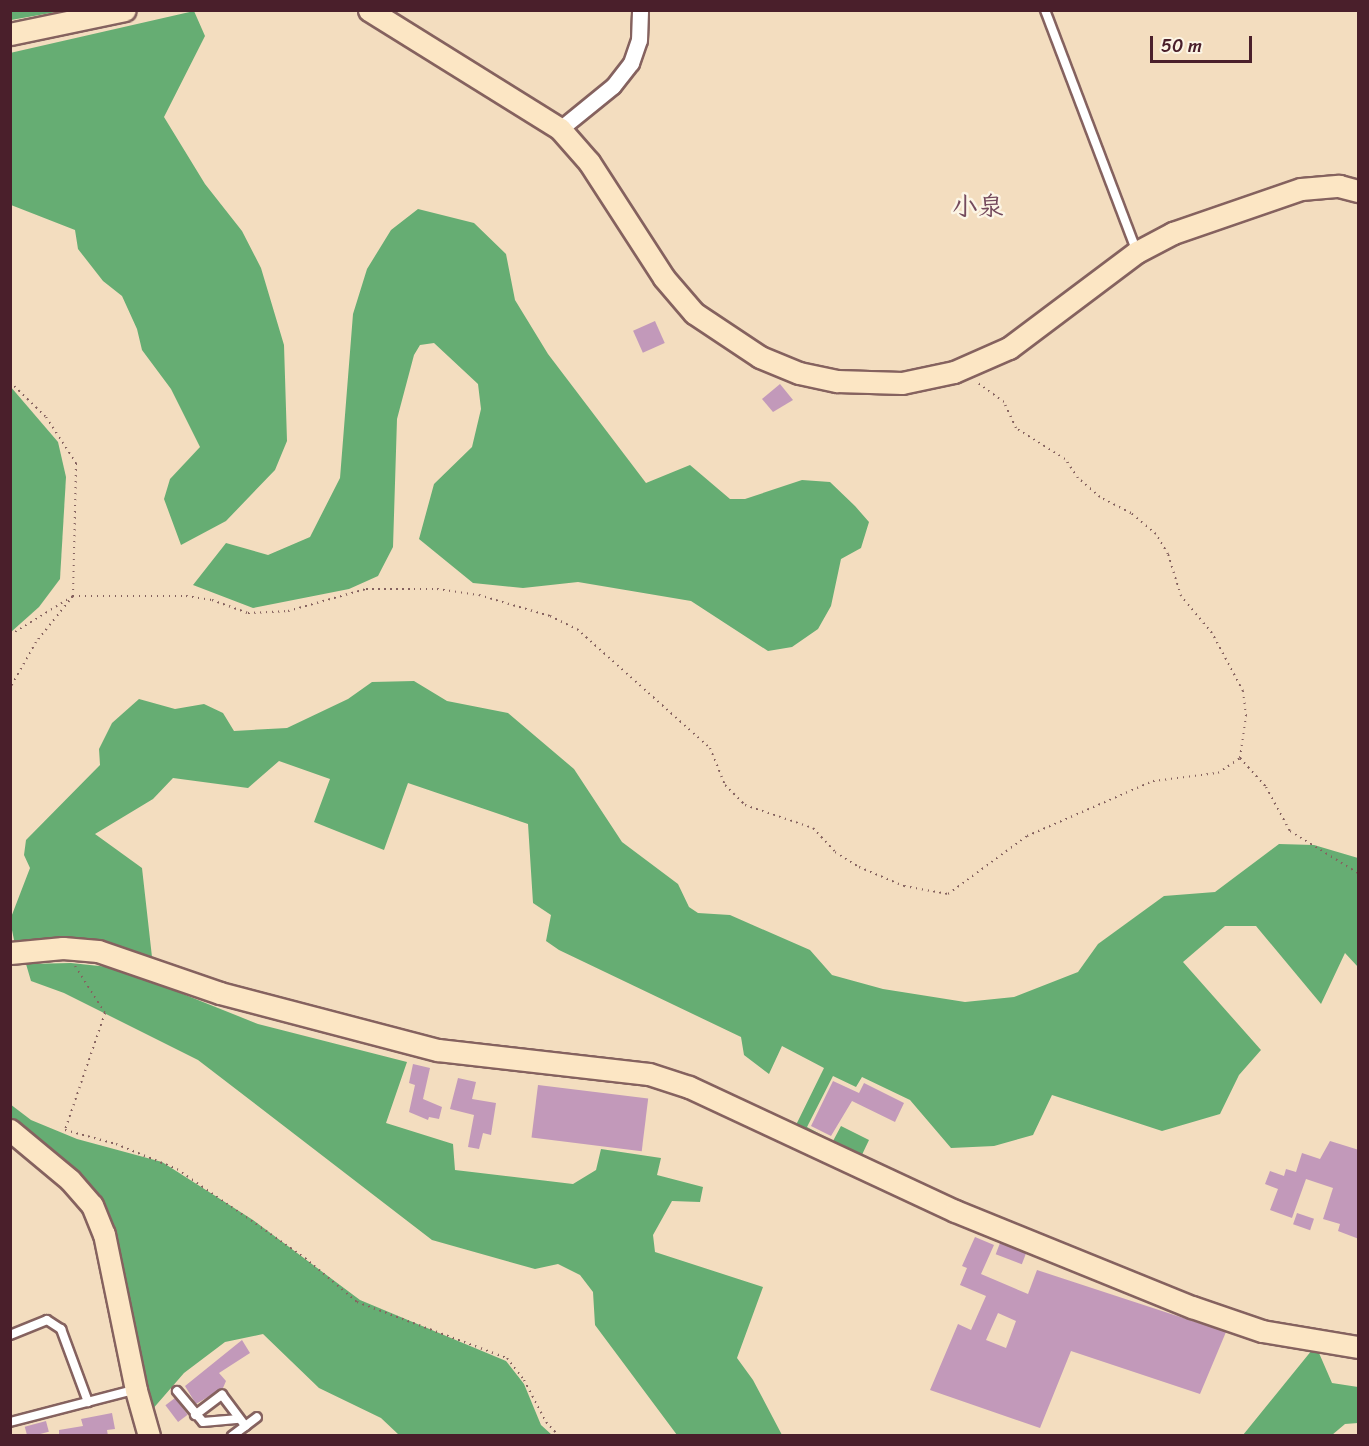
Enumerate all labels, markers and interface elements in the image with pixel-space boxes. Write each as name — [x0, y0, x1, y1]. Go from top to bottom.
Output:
scale bar — [1153, 24, 1255, 62]
text: 50 m — [1161, 30, 1202, 62]
district label: 小泉 — [952, 191, 1004, 223]

